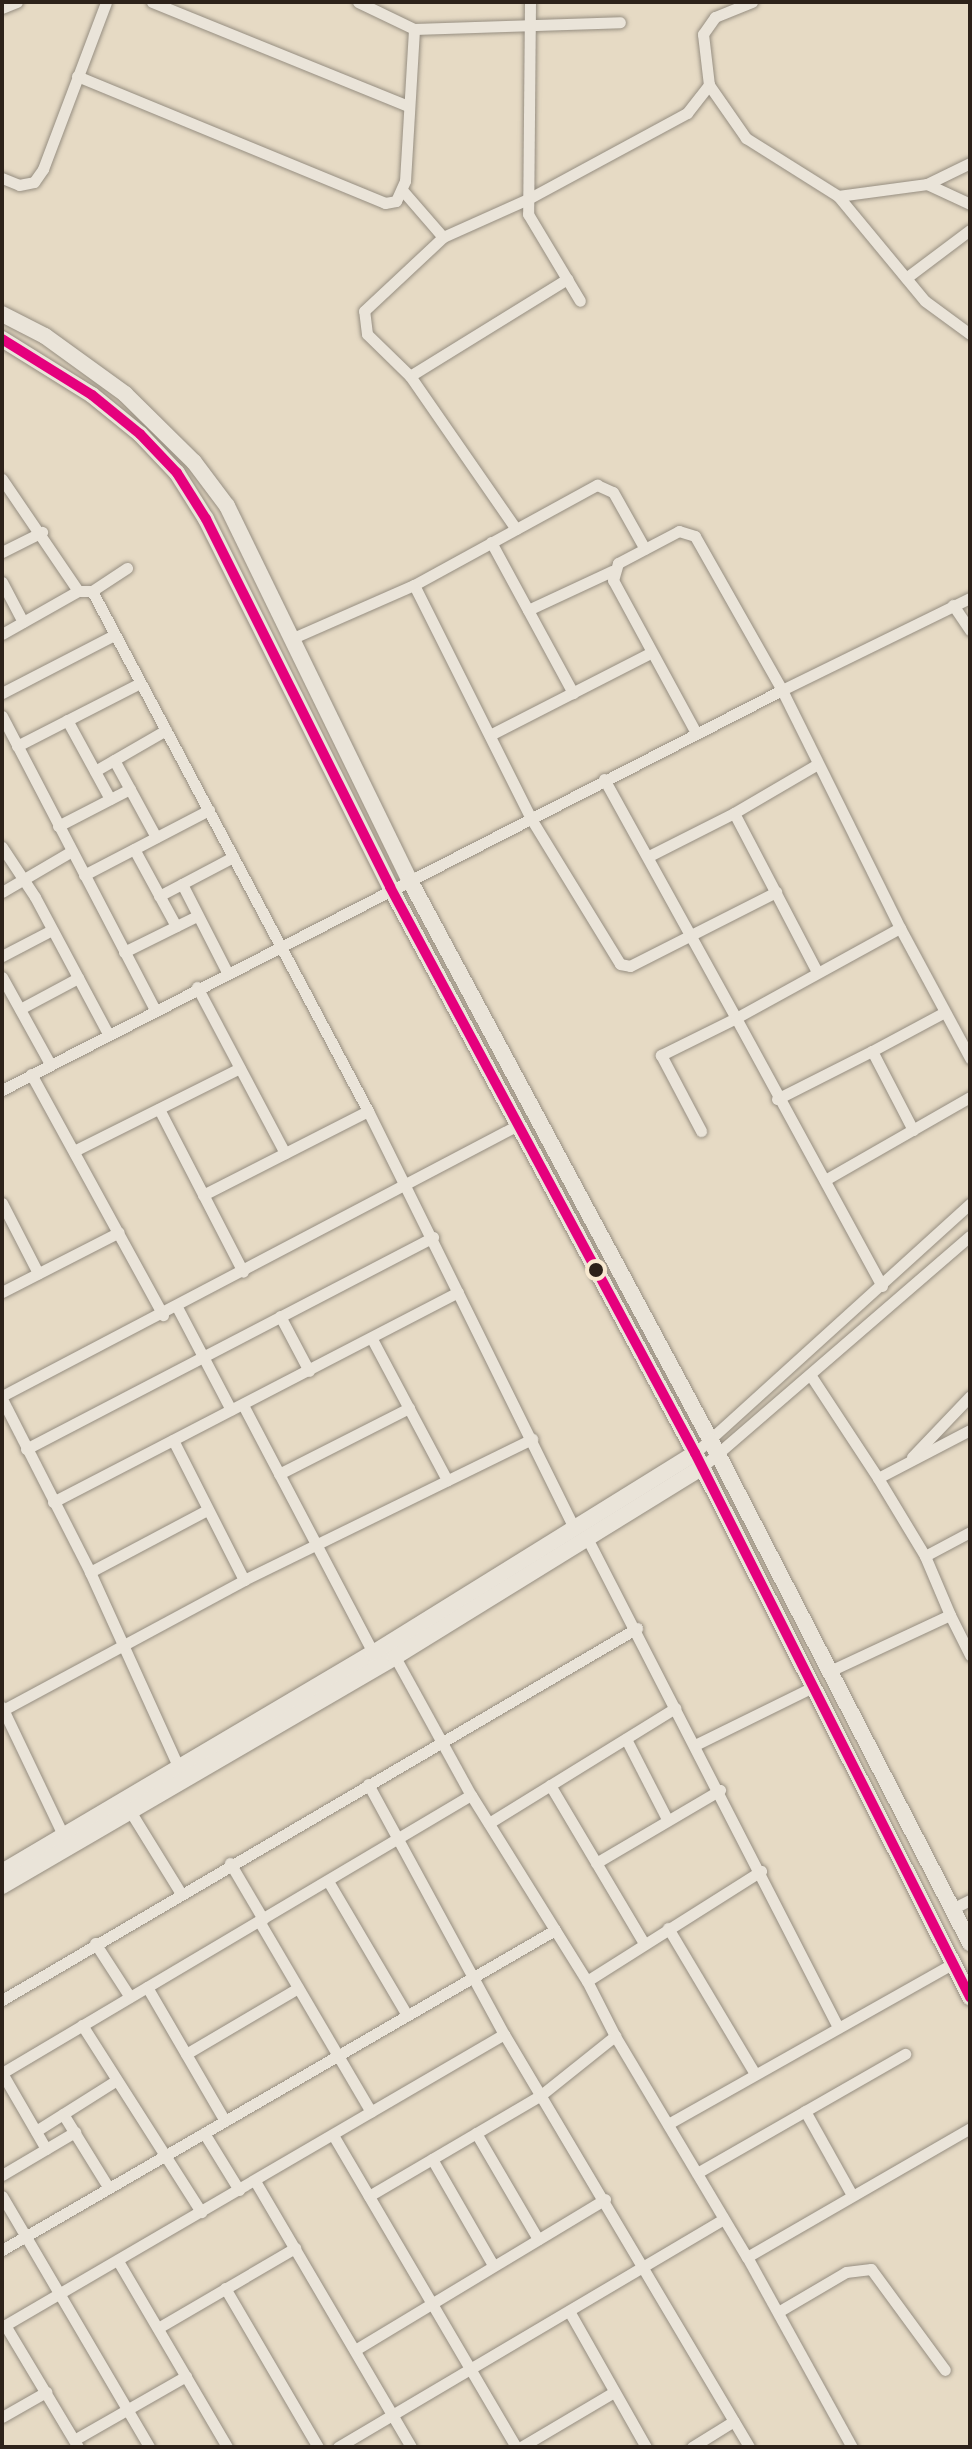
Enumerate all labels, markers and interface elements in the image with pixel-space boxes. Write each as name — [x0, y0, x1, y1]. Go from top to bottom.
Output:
unlabelled marker — [588, 1262, 604, 1278]

